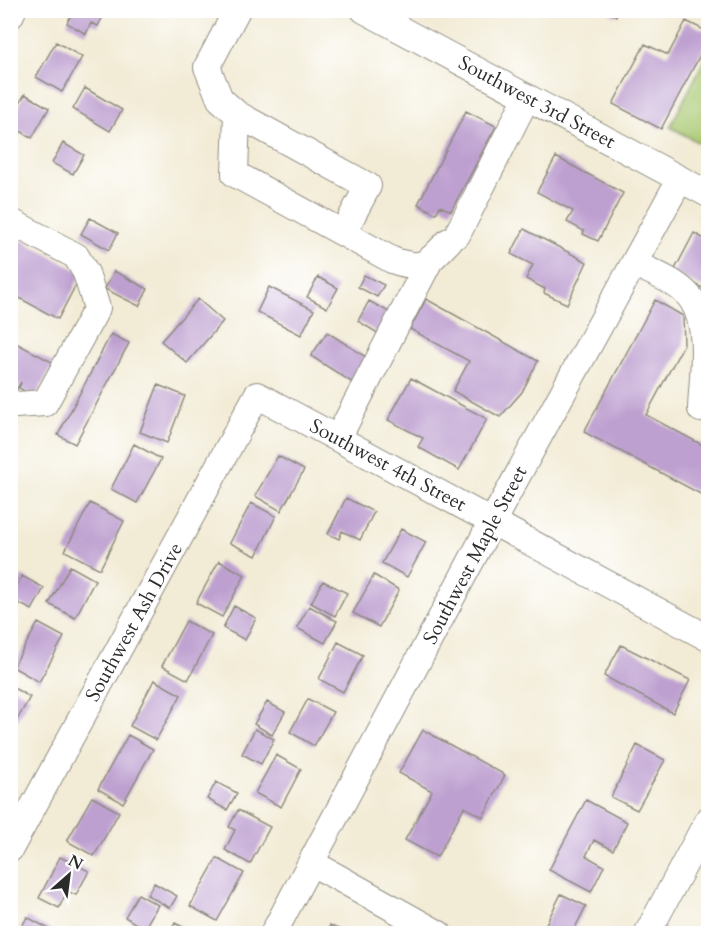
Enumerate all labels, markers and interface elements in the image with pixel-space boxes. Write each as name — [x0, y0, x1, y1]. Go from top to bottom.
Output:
street label: Southwest 3rd Street — [454, 49, 621, 155]
street label: Southwest 4th Street — [305, 412, 472, 518]
street label: Southwest Maple Street — [417, 460, 534, 649]
street label: Southwest Ash Drive — [79, 538, 189, 706]
north arrow — [39, 845, 99, 905]
text: N — [64, 850, 87, 876]

